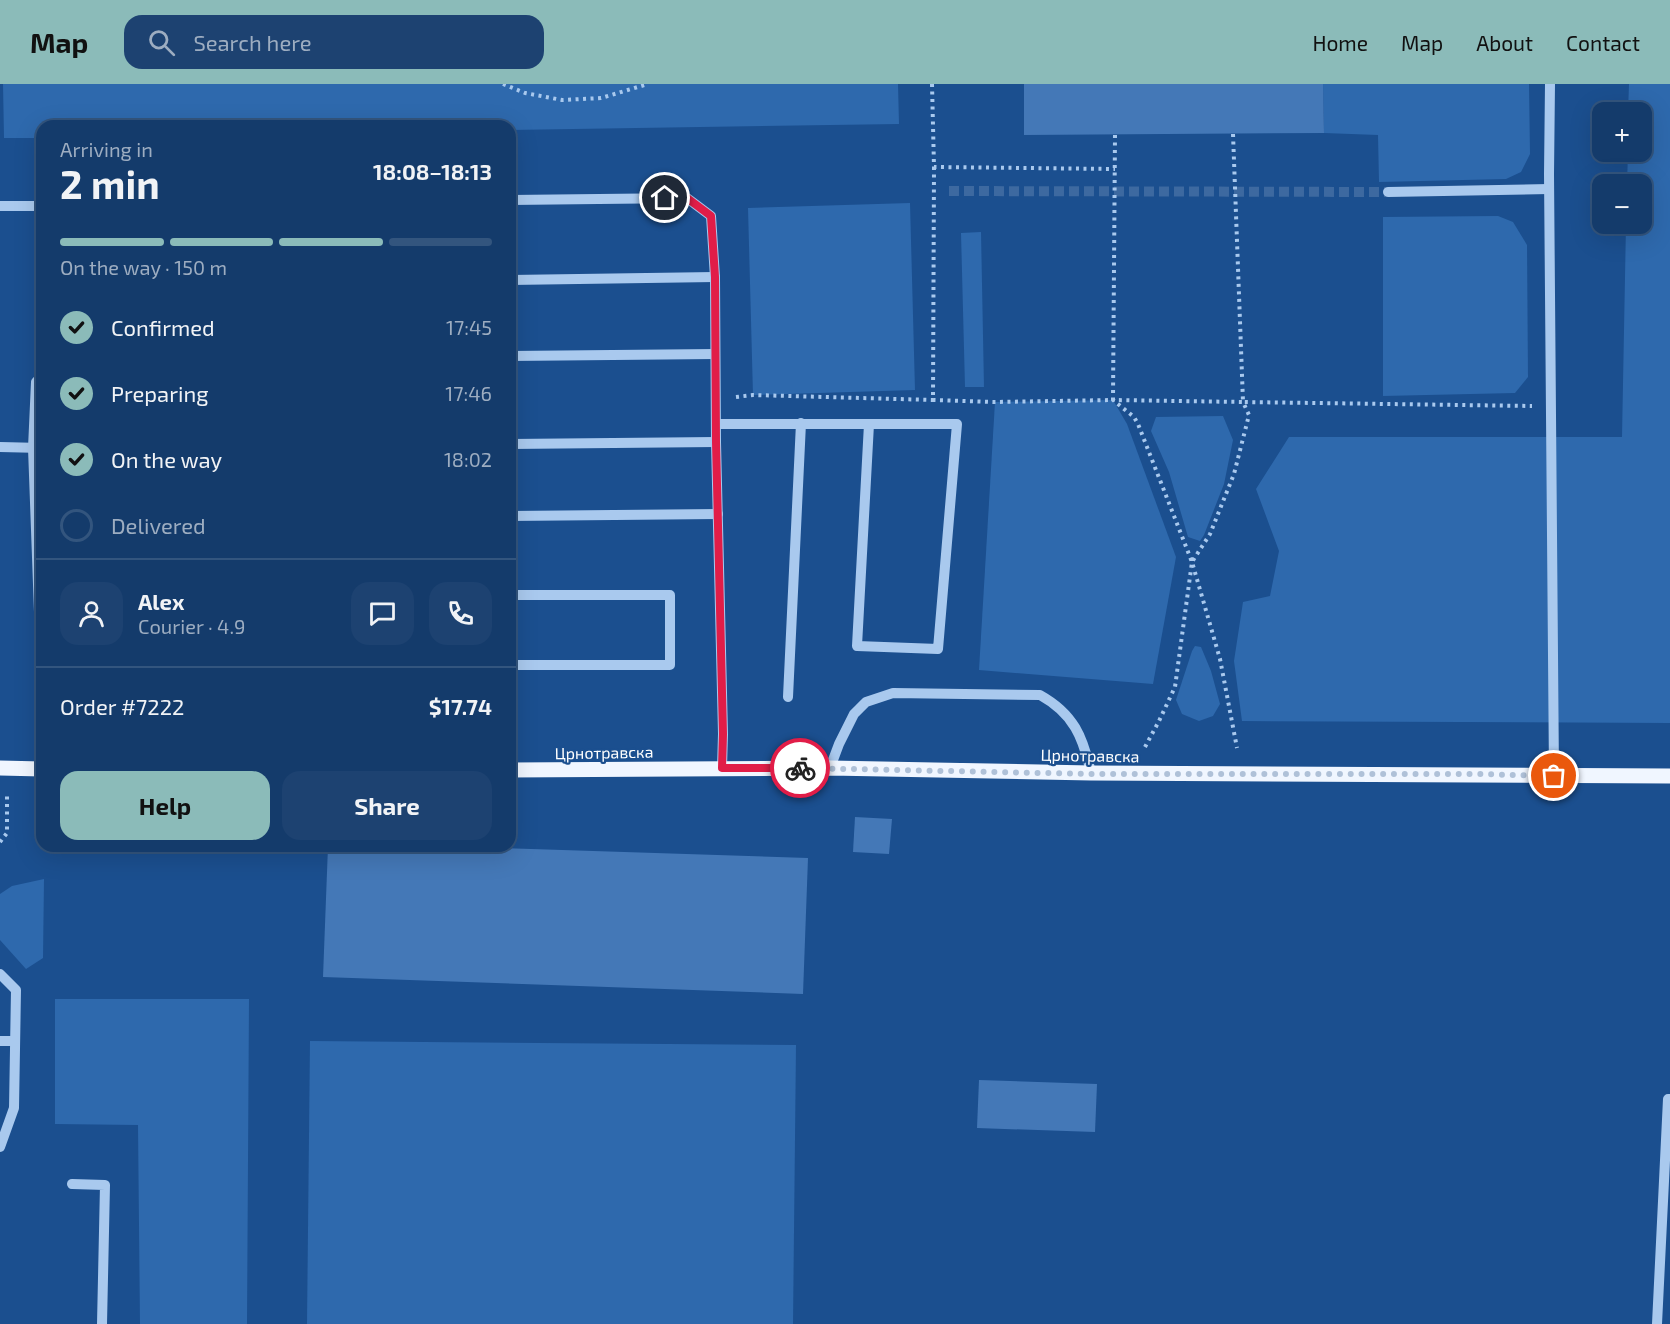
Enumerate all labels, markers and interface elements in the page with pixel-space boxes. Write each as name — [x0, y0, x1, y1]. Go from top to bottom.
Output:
search box — [124, 15, 544, 69]
text: Map — [30, 25, 88, 59]
icon: search — [145, 26, 178, 59]
text: Search here — [193, 29, 312, 55]
text: Home — [1312, 30, 1368, 55]
text: Map — [1401, 30, 1443, 55]
text: About — [1476, 30, 1533, 55]
text: Contact — [1566, 30, 1640, 55]
map controls — [1592, 102, 1652, 234]
button: + — [1592, 102, 1652, 162]
text: Arriving in — [60, 137, 153, 161]
text: 18:08–18:13 — [373, 158, 492, 184]
text: 2 min — [60, 160, 160, 207]
pin — [639, 172, 690, 223]
button: − — [1592, 174, 1652, 234]
icon: home — [648, 181, 681, 214]
text: On the way · 150 m — [60, 255, 227, 279]
icon: check — [60, 311, 93, 344]
text: Confirmed — [111, 314, 215, 340]
text: 17:45 — [446, 315, 492, 339]
icon: check — [60, 377, 93, 410]
text: Preparing — [111, 380, 209, 406]
text: 17:46 — [445, 381, 492, 405]
icon: check — [60, 443, 93, 476]
text: On the way — [111, 446, 222, 472]
text: 18:02 — [444, 447, 492, 471]
text: Delivered — [111, 512, 206, 538]
button: person — [60, 582, 123, 645]
button: chat — [351, 582, 414, 645]
button: phone — [429, 582, 492, 645]
text: Alex — [138, 588, 184, 614]
text: Courier · 4.9 — [138, 614, 245, 638]
text: Order #7222 — [60, 693, 184, 719]
text: $17.74 — [429, 693, 492, 719]
courier — [770, 738, 830, 798]
street label: Црнотравска — [554, 742, 654, 762]
street label: Црнотравска — [1040, 745, 1140, 765]
pin — [1528, 750, 1579, 801]
icon: bike — [784, 752, 817, 785]
icon: bag — [1537, 759, 1570, 792]
button: Help — [60, 771, 270, 840]
button: Share — [282, 771, 492, 840]

